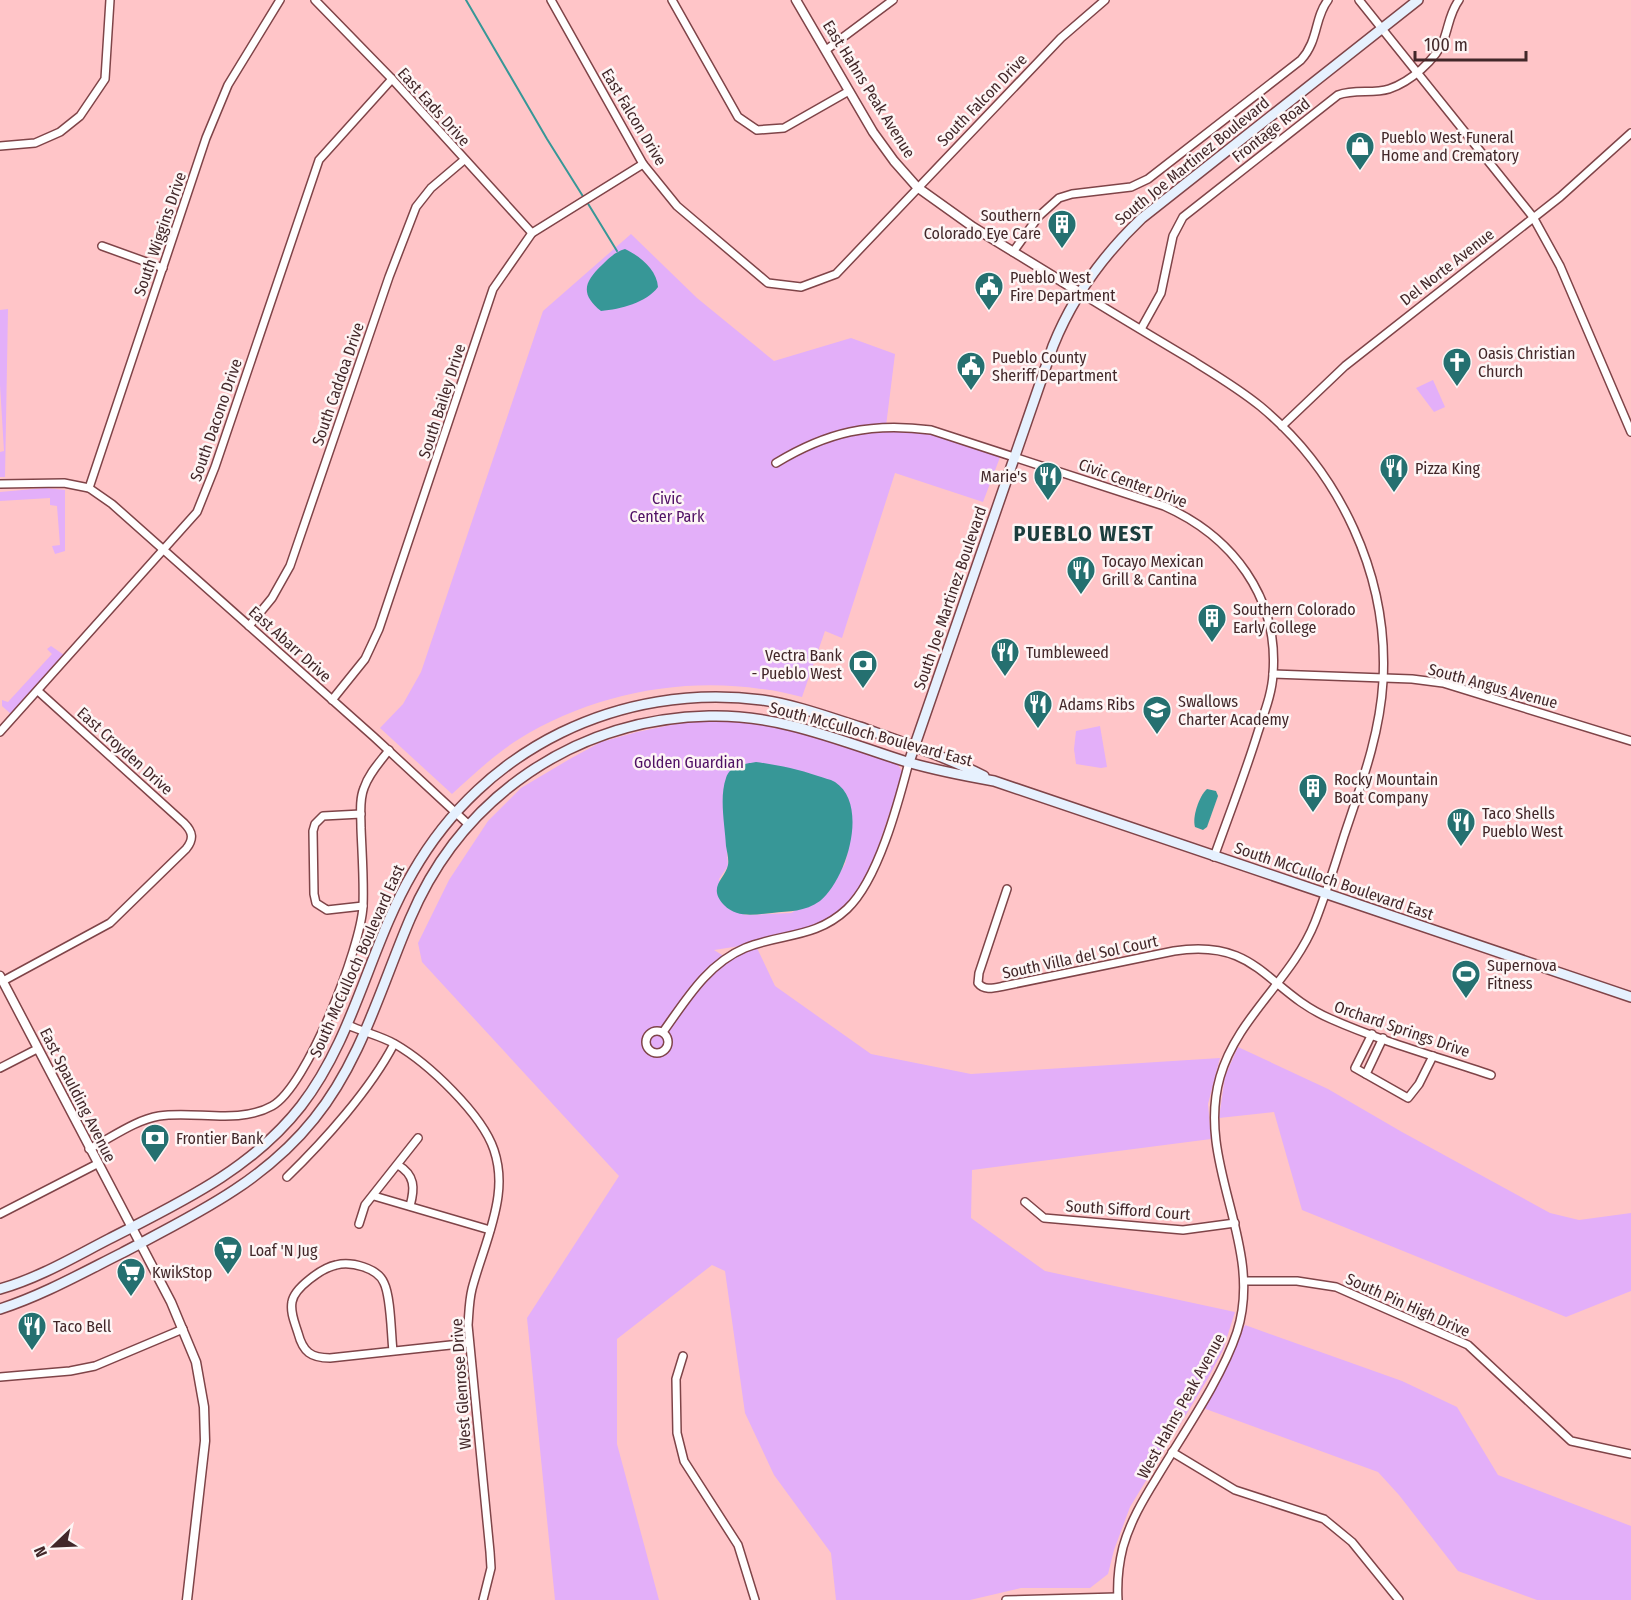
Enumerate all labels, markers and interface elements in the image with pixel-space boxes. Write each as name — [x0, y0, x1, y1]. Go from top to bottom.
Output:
street label: East Hahns Peak Avenue — [819, 17, 919, 161]
scale bar — [1415, 24, 1526, 62]
text: 100 m — [1424, 34, 1468, 56]
street label: South Falcon Drive — [933, 50, 1031, 150]
street label: East Eads Drive — [394, 64, 474, 150]
street label: East Falcon Drive — [598, 65, 670, 169]
street label: South Joe Martinez Boulevard — [1111, 93, 1273, 229]
street label: Frontage Road — [1228, 94, 1314, 166]
place label: Pueblo West Funeral Home and Crematory — [1381, 128, 1520, 165]
shop icon: Pueblo West Funeral Home and Crematory — [1344, 130, 1376, 172]
street label: South Wiggins Drive — [130, 169, 190, 299]
place label: Southern Colorado Eye Care — [924, 206, 1041, 243]
building icon: Southern Colorado Eye Care — [1046, 208, 1078, 250]
street label: Del Norte Avenue — [1396, 224, 1498, 309]
place label: Pueblo West Fire Department — [1010, 268, 1116, 305]
public building icon: Pueblo West Fire Department — [973, 270, 1005, 312]
street label: South Caddoa Drive — [308, 320, 368, 448]
street label: South Bailey Drive — [414, 341, 470, 461]
place label: Oasis Christian Church — [1478, 344, 1575, 381]
church icon: Oasis Christian Church — [1441, 346, 1473, 388]
place label: Pueblo County Sheriff Department — [992, 348, 1118, 385]
public building icon: Pueblo County Sheriff Department — [955, 350, 987, 392]
street label: South Dacono Drive — [186, 356, 246, 484]
restaurant icon: Pizza King — [1378, 452, 1410, 494]
street label: Civic Center Drive — [1076, 455, 1190, 511]
place label: Pizza King — [1415, 459, 1480, 478]
restaurant icon: Marie's — [1032, 460, 1064, 502]
place label: Marie's — [981, 467, 1027, 486]
park label: Civic Center Park — [630, 489, 705, 526]
street label: South Joe Martinez Boulevard — [910, 504, 990, 692]
district label: PUEBLO WEST — [1014, 520, 1154, 547]
place label: Tocayo Mexican Grill & Cantina — [1102, 552, 1204, 589]
restaurant icon: Tocayo Mexican Grill & Cantina — [1065, 554, 1097, 596]
place label: Southern Colorado Early College — [1233, 600, 1356, 637]
street label: East Abarr Drive — [245, 602, 335, 686]
building icon: Southern Colorado Early College — [1196, 602, 1228, 644]
restaurant icon: Tumbleweed — [989, 636, 1021, 678]
place label: Tumbleweed — [1026, 643, 1109, 662]
place label: Vectra Bank - Pueblo West — [751, 646, 843, 683]
bank icon: Vectra Bank - Pueblo West — [847, 648, 879, 690]
street label: South Angus Avenue — [1426, 660, 1560, 712]
restaurant icon: Adams Ribs — [1022, 688, 1054, 730]
place label: Swallows Charter Academy — [1178, 692, 1290, 729]
school or university icon: Swallows Charter Academy — [1141, 694, 1173, 736]
place label: Adams Ribs — [1059, 695, 1135, 714]
street label: South McCulloch Boulevard East — [767, 698, 975, 770]
street label: East Croyden Drive — [73, 703, 177, 799]
park label: Golden Guardian — [634, 753, 744, 772]
place label: Rocky Mountain Boat Company — [1334, 770, 1438, 807]
building icon: Rocky Mountain Boat Company — [1297, 772, 1329, 814]
place label: Taco Shells Pueblo West — [1482, 804, 1564, 841]
restaurant icon: Taco Shells Pueblo West — [1445, 806, 1477, 848]
street label: South McCulloch Boulevard East — [1232, 838, 1437, 924]
street label: South McCulloch Boulevard East — [306, 861, 409, 1060]
street label: South Villa del Sol Court — [1001, 931, 1160, 983]
place label: Supernova Fitness — [1487, 956, 1557, 993]
sports icon: Supernova Fitness — [1450, 958, 1482, 1000]
street label: Orchard Springs Drive — [1332, 997, 1472, 1061]
street label: East Spaulding Avenue — [36, 1025, 120, 1165]
bank icon: Frontier Bank — [139, 1122, 171, 1164]
place label: Frontier Bank — [176, 1129, 264, 1148]
street label: South Sifford Court — [1065, 1196, 1192, 1224]
supermarket icon: Loaf 'N Jug — [212, 1234, 244, 1276]
place label: Loaf 'N Jug — [249, 1241, 318, 1260]
supermarket icon: KwikStop — [115, 1256, 147, 1298]
place label: KwikStop — [152, 1263, 212, 1282]
street label: South Pin High Drive — [1343, 1269, 1473, 1341]
restaurant icon: Taco Bell — [16, 1310, 48, 1352]
place label: Taco Bell — [53, 1317, 111, 1336]
street label: West Glenrose Drive — [447, 1318, 475, 1450]
street label: West Hahns Peak Avenue — [1133, 1330, 1229, 1482]
north arrow — [24, 1516, 84, 1576]
text: N — [30, 1544, 51, 1560]

